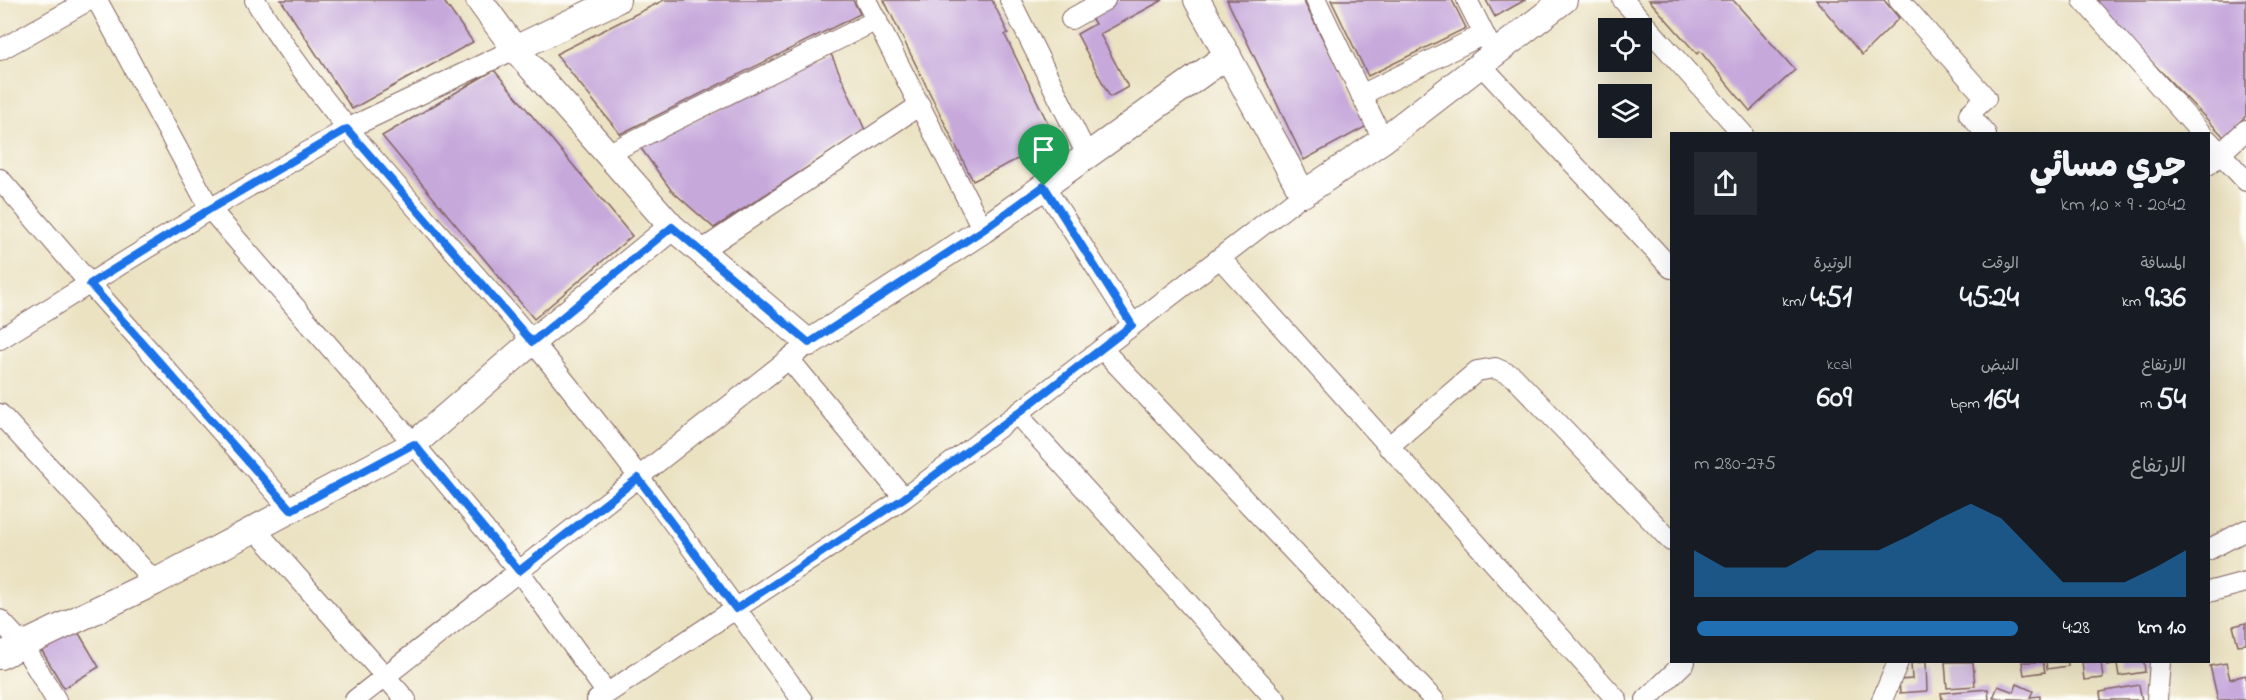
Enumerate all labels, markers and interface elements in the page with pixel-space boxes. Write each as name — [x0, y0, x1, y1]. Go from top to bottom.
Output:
map controls — [1598, 18, 1652, 138]
button: locate — [1598, 18, 1652, 72]
button: layers — [1598, 84, 1652, 138]
pin — [1018, 124, 1069, 186]
icon: arrive — [1027, 133, 1060, 166]
text: جري مسائي — [2030, 144, 2186, 192]
button: share — [1694, 152, 1757, 215]
text: 20:42 · 9 × 1.0 km — [2060, 191, 2186, 220]
text: الوتيرة — [1813, 252, 1852, 276]
text: الوقت — [1982, 252, 2019, 276]
text: المسافة — [2140, 252, 2186, 276]
text: 4:51 — [1810, 277, 1852, 321]
text: 45:24 — [1960, 277, 2019, 321]
text: 9.36 — [2145, 277, 2186, 321]
text: /km — [1782, 290, 1810, 314]
text: km — [2122, 290, 2145, 314]
text: kcal — [1827, 353, 1852, 377]
text: النبض — [1981, 354, 2019, 378]
text: الارتفاع — [2141, 354, 2186, 378]
text: 609 — [1817, 377, 1852, 421]
text: 164 — [1984, 379, 2019, 423]
text: 54 — [2156, 379, 2186, 423]
text: bpm — [1950, 392, 1984, 416]
text: m — [2140, 392, 2156, 416]
text: 275–280 m — [1694, 450, 1776, 479]
text: الارتفاع — [2130, 453, 2186, 482]
text: 4:28 — [2063, 614, 2090, 643]
text: 1.0 km — [2138, 614, 2186, 643]

